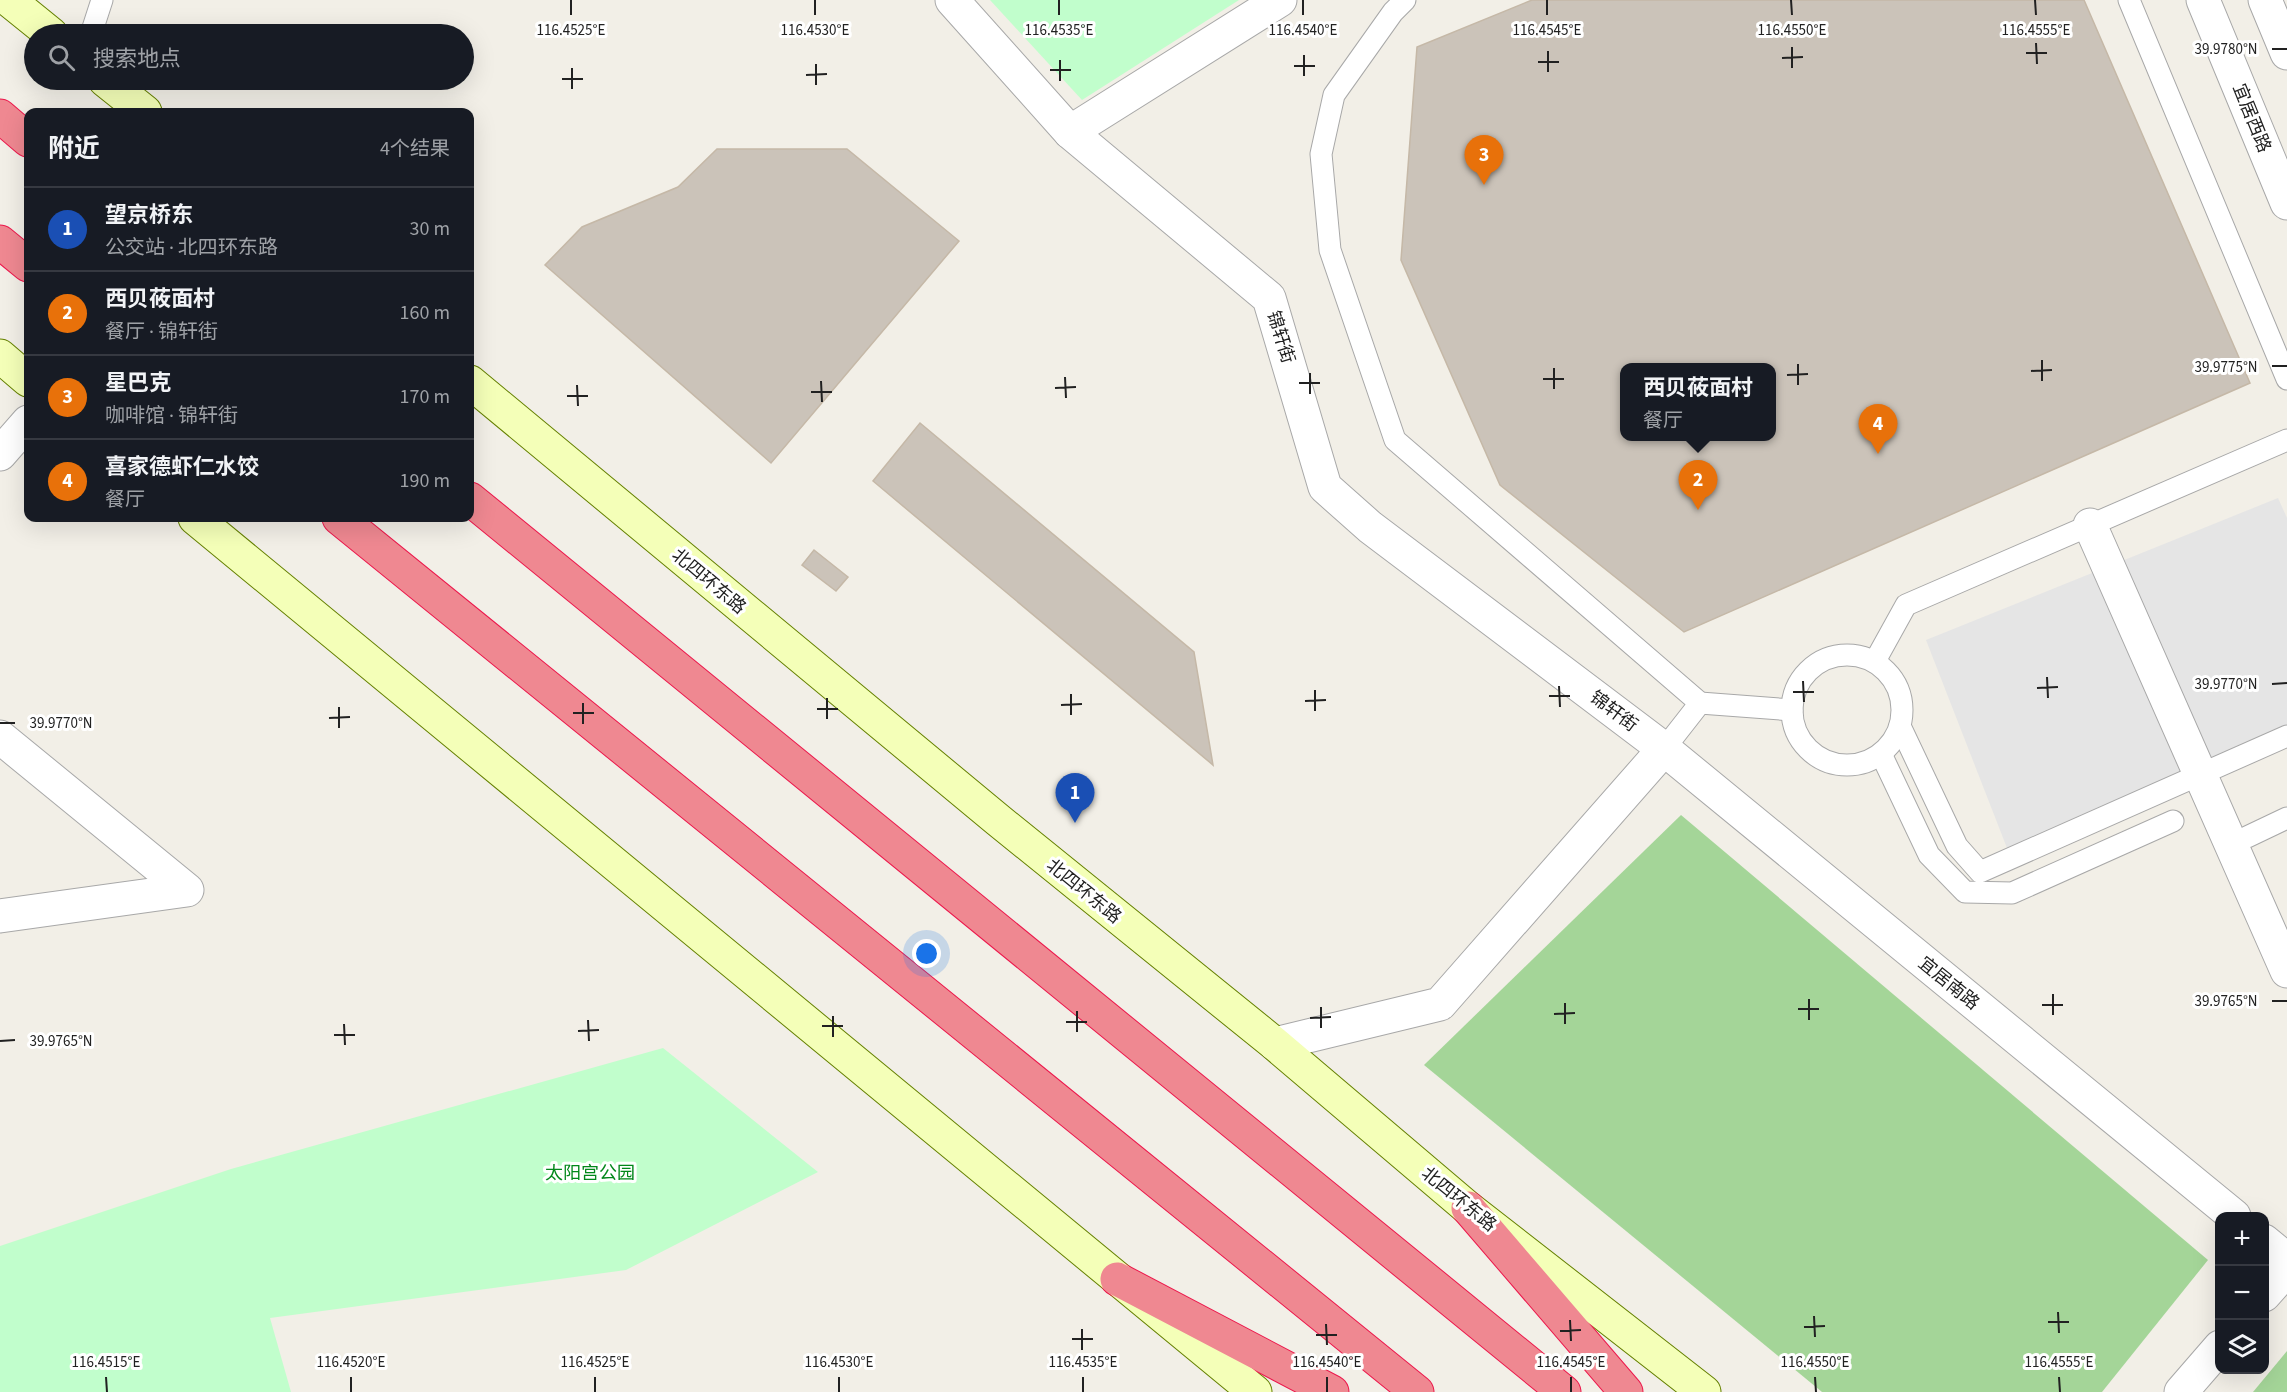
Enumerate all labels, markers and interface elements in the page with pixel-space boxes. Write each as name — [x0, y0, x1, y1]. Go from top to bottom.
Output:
text: 116.4525°E — [537, 20, 605, 41]
text: 116.4530°E — [781, 20, 849, 41]
text: 116.4535°E — [1025, 20, 1093, 41]
text: 116.4540°E — [1269, 20, 1337, 41]
text: 116.4545°E — [1513, 20, 1581, 41]
text: 116.4550°E — [1758, 20, 1826, 41]
text: 116.4555°E — [2002, 20, 2070, 41]
search box — [24, 24, 474, 90]
text: 39.9780°N — [2194, 39, 2258, 60]
icon: search — [45, 41, 78, 74]
text: 搜索地点 — [93, 43, 181, 75]
street label: 宜居西路 — [2226, 80, 2277, 156]
text: 附近 — [48, 130, 100, 167]
text: 4个结果 — [380, 135, 450, 163]
pin: 3 — [1464, 136, 1504, 185]
text: 望京桥东 — [105, 199, 193, 231]
text: 1 — [62, 215, 73, 243]
text: 30 m — [410, 215, 450, 243]
text: 公交站 · 北四环东路 — [105, 234, 278, 262]
text: 西贝莜面村 — [105, 283, 215, 315]
text: 2 — [62, 299, 73, 327]
text: 160 m — [400, 299, 450, 327]
street label: 锦轩街 — [1261, 308, 1300, 367]
text: 餐厅 · 锦轩街 — [105, 318, 218, 346]
text: 39.9775°N — [2194, 357, 2258, 378]
popup — [1620, 363, 1776, 441]
text: 星巴克 — [105, 367, 171, 399]
text: 西贝莜面村 — [1643, 372, 1753, 404]
text: 3 — [62, 383, 73, 411]
text: 170 m — [400, 383, 450, 411]
text: 咖啡馆 · 锦轩街 — [105, 402, 238, 430]
pin: 4 — [1858, 404, 1898, 454]
text: 餐厅 — [1643, 407, 1683, 435]
text: 喜家德虾仁水饺 — [105, 451, 259, 483]
pin: 2 — [1678, 460, 1718, 510]
text: 4 — [62, 467, 73, 495]
text: 190 m — [400, 467, 450, 495]
text: 餐厅 — [105, 486, 145, 514]
street label: 北四环东路 — [666, 543, 751, 620]
text: 39.9770°N — [2194, 674, 2258, 695]
street label: 锦轩街 — [1585, 685, 1643, 738]
text: 39.9770°N — [29, 713, 93, 734]
pin: 1 — [1056, 774, 1094, 823]
street label: 北四环东路 — [1041, 853, 1127, 929]
your location — [912, 939, 941, 968]
street label: 宜居南路 — [1913, 951, 1985, 1016]
text: 39.9765°N — [2194, 991, 2258, 1012]
text: 39.9765°N — [29, 1031, 93, 1052]
park label: 太阳宫公园 — [545, 1161, 635, 1186]
street label: 北四环东路 — [1416, 1161, 1502, 1237]
map controls — [2215, 1212, 2269, 1374]
button: + — [2215, 1212, 2269, 1266]
button: − — [2215, 1266, 2269, 1320]
button: layers — [2215, 1320, 2269, 1374]
text: 116.4515°E — [72, 1352, 140, 1373]
text: 116.4520°E — [317, 1352, 385, 1373]
text: 116.4525°E — [561, 1352, 629, 1373]
text: 116.4530°E — [805, 1352, 873, 1373]
text: 116.4535°E — [1049, 1352, 1117, 1373]
text: 116.4540°E — [1293, 1352, 1361, 1373]
text: 116.4545°E — [1537, 1352, 1605, 1373]
text: 116.4550°E — [1781, 1352, 1849, 1373]
text: 116.4555°E — [2025, 1352, 2093, 1373]

